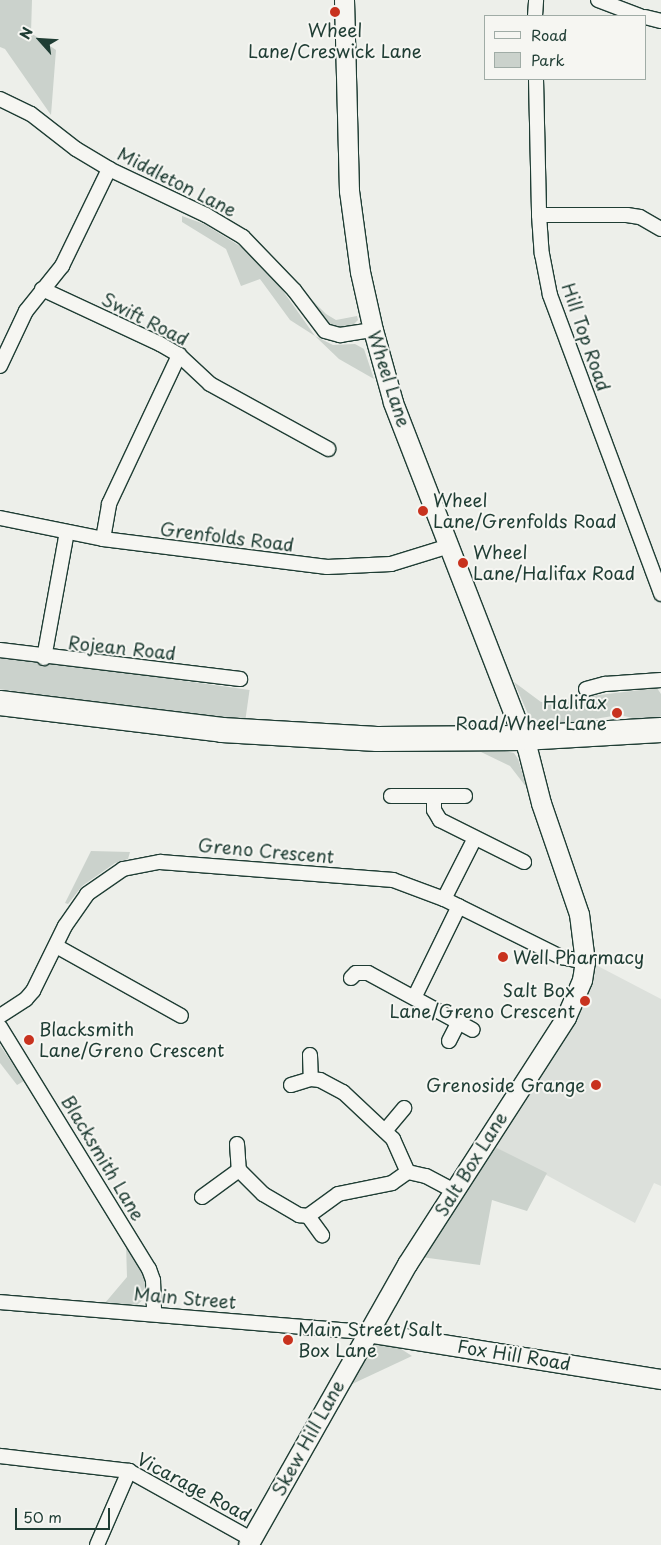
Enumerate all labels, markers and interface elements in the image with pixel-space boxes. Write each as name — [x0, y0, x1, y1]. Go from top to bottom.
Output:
marker: Wheel Lane/Creswick Lane — [329, 6, 341, 18]
north arrow — [15, 15, 65, 65]
legend — [483, 15, 646, 80]
place label: Wheel Lane/Creswick Lane — [248, 20, 422, 62]
text: Road — [531, 23, 567, 46]
text: N — [14, 24, 38, 43]
text: Park — [531, 48, 565, 71]
street label: Middleton Lane — [113, 142, 241, 222]
street label: Hill Top Road — [557, 279, 615, 395]
street label: Swift Road — [97, 288, 193, 350]
street label: Wheel Lane — [363, 327, 415, 431]
place label: Wheel Lane/Grenfolds Road — [433, 490, 616, 532]
marker: Wheel Lane/Grenfolds Road — [417, 505, 429, 517]
street label: Grenfolds Road — [159, 518, 295, 556]
place label: Wheel Lane/Halifax Road — [473, 542, 636, 584]
marker: Wheel Lane/Halifax Road — [457, 557, 469, 569]
street label: Rojean Road — [67, 632, 177, 664]
place label: Halifax Road/Wheel Lane — [454, 692, 607, 734]
marker: Halifax Road/Wheel Lane — [611, 707, 623, 719]
street label: Greno Crescent — [197, 834, 335, 868]
place label: Well Pharmacy — [513, 946, 645, 968]
marker: Well Pharmacy — [497, 951, 509, 963]
place label: Salt Box Lane/Greno Crescent — [390, 980, 575, 1022]
marker: Salt Box Lane/Greno Crescent — [579, 995, 591, 1007]
place label: Blacksmith Lane/Greno Crescent — [39, 1019, 224, 1062]
marker: Blacksmith Lane/Greno Crescent — [23, 1034, 35, 1046]
place label: Grenoside Grange — [426, 1074, 585, 1096]
marker: Grenoside Grange — [589, 1078, 603, 1092]
street label: Blacksmith Lane — [57, 1091, 149, 1225]
street label: Salt Box Lane — [430, 1107, 512, 1221]
street label: Main Street — [133, 1283, 237, 1313]
place label: Main Street/Salt Box Lane — [298, 1319, 443, 1362]
marker: Main Street/Salt Box Lane — [282, 1334, 294, 1346]
street label: Fox Hill Road — [456, 1335, 572, 1375]
street label: Skew Hill Lane — [267, 1376, 349, 1500]
street label: Vicarage Road — [133, 1448, 255, 1526]
scale bar — [18, 1498, 112, 1530]
text: 50 m — [23, 1505, 62, 1528]

